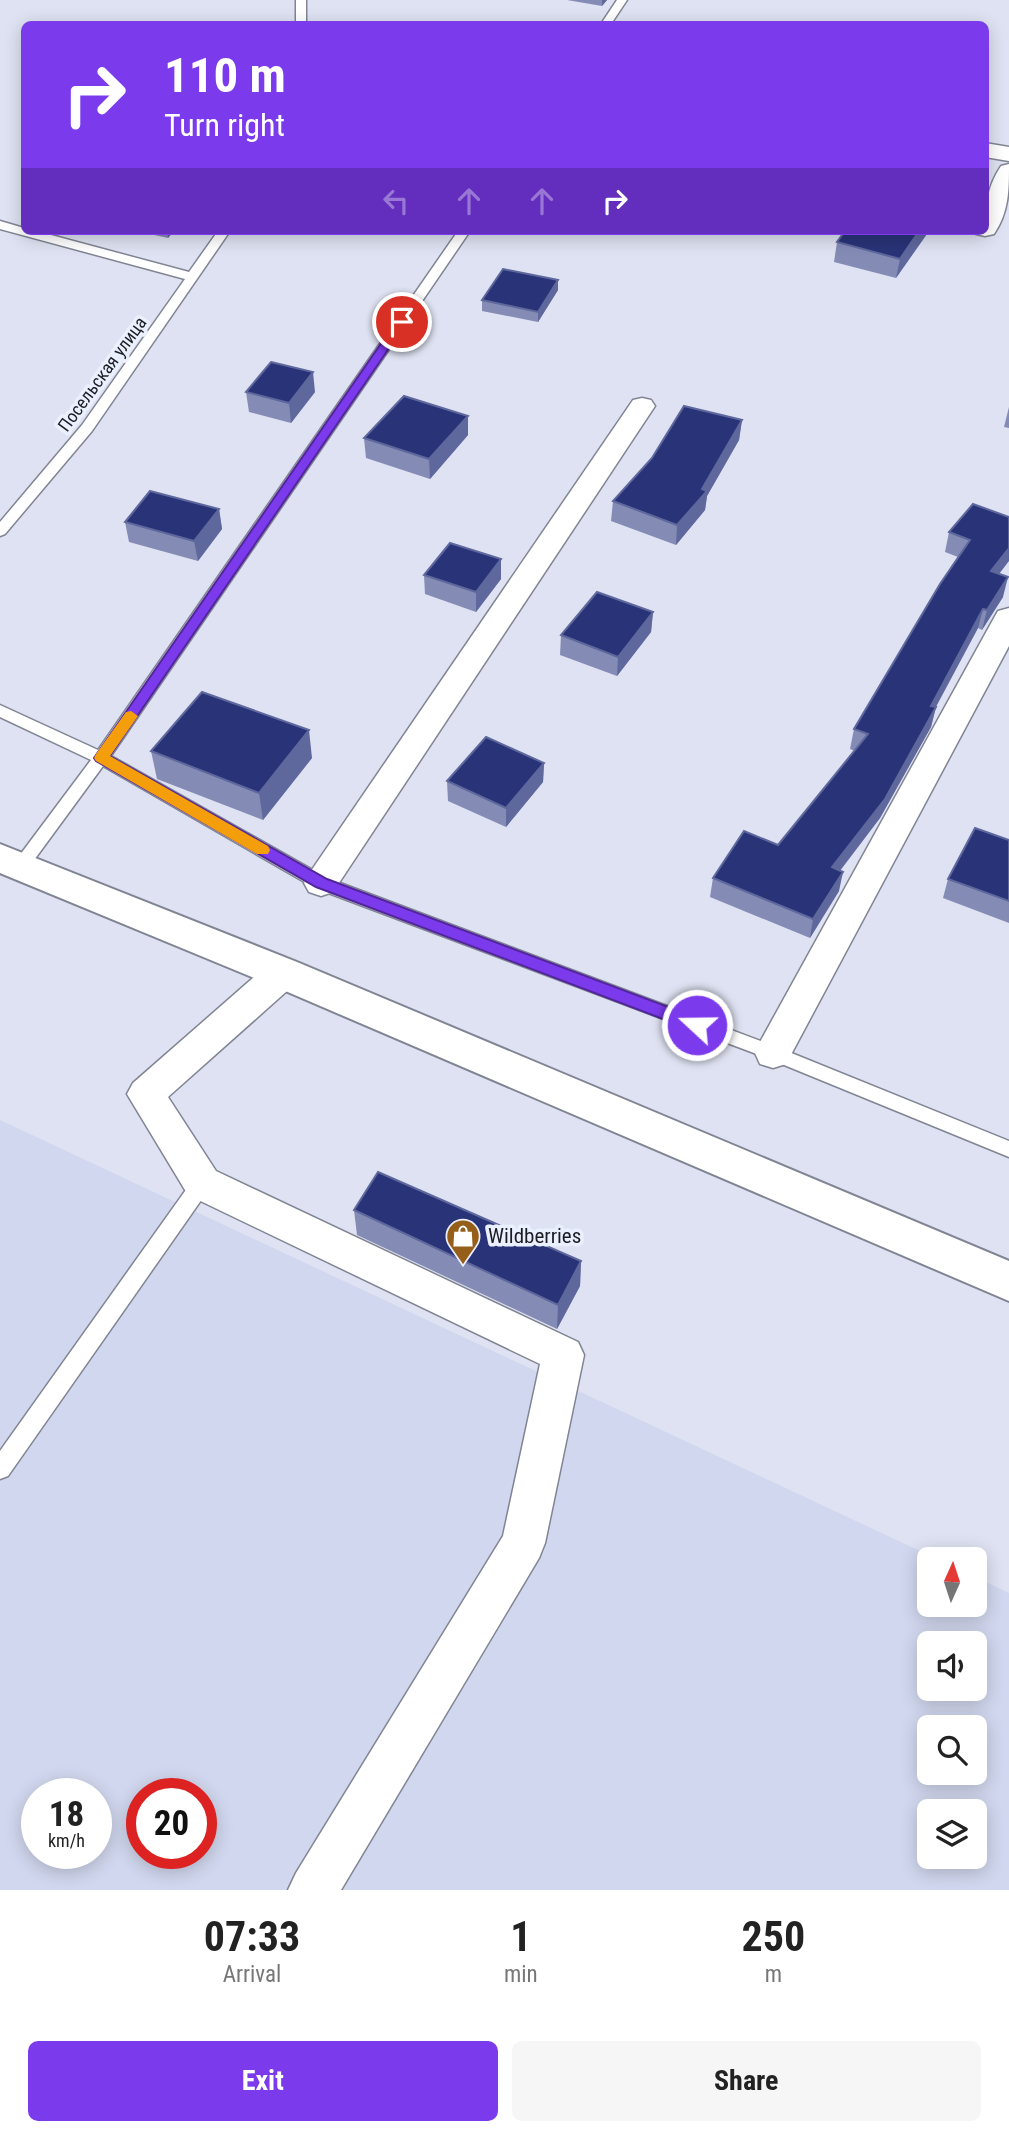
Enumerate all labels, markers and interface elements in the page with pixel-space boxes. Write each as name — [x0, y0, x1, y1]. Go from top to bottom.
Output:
text: 110 m — [164, 47, 286, 104]
icon: right — [49, 49, 140, 140]
text: Turn right — [164, 106, 285, 144]
icon: left — [377, 182, 415, 220]
icon: ahead — [450, 182, 488, 220]
icon: ahead — [523, 182, 561, 220]
icon: right — [596, 182, 634, 220]
pin — [372, 292, 432, 352]
icon: arrive — [383, 303, 421, 341]
street label: Посельская улица — [53, 313, 151, 435]
position arrow — [660, 988, 734, 1062]
shop icon: Wildberries — [444, 1217, 482, 1266]
place label: Wildberries — [488, 1224, 581, 1248]
north arrow — [917, 1547, 987, 1617]
map controls — [917, 1547, 987, 1869]
button: sound — [917, 1631, 987, 1701]
button: search — [917, 1715, 987, 1785]
speed limit sign: 20 — [126, 1778, 217, 1869]
text: 18 — [49, 1794, 84, 1835]
button: layers — [917, 1799, 987, 1869]
text: km/h — [48, 1830, 85, 1851]
text: 07:33 — [204, 1912, 300, 1961]
text: 1 — [510, 1912, 531, 1961]
text: 250 — [741, 1912, 805, 1961]
text: Arrival — [223, 1961, 281, 1988]
text: min — [504, 1961, 538, 1988]
text: m — [765, 1961, 782, 1988]
button: Exit — [28, 2041, 498, 2121]
button: Share — [512, 2041, 981, 2121]

